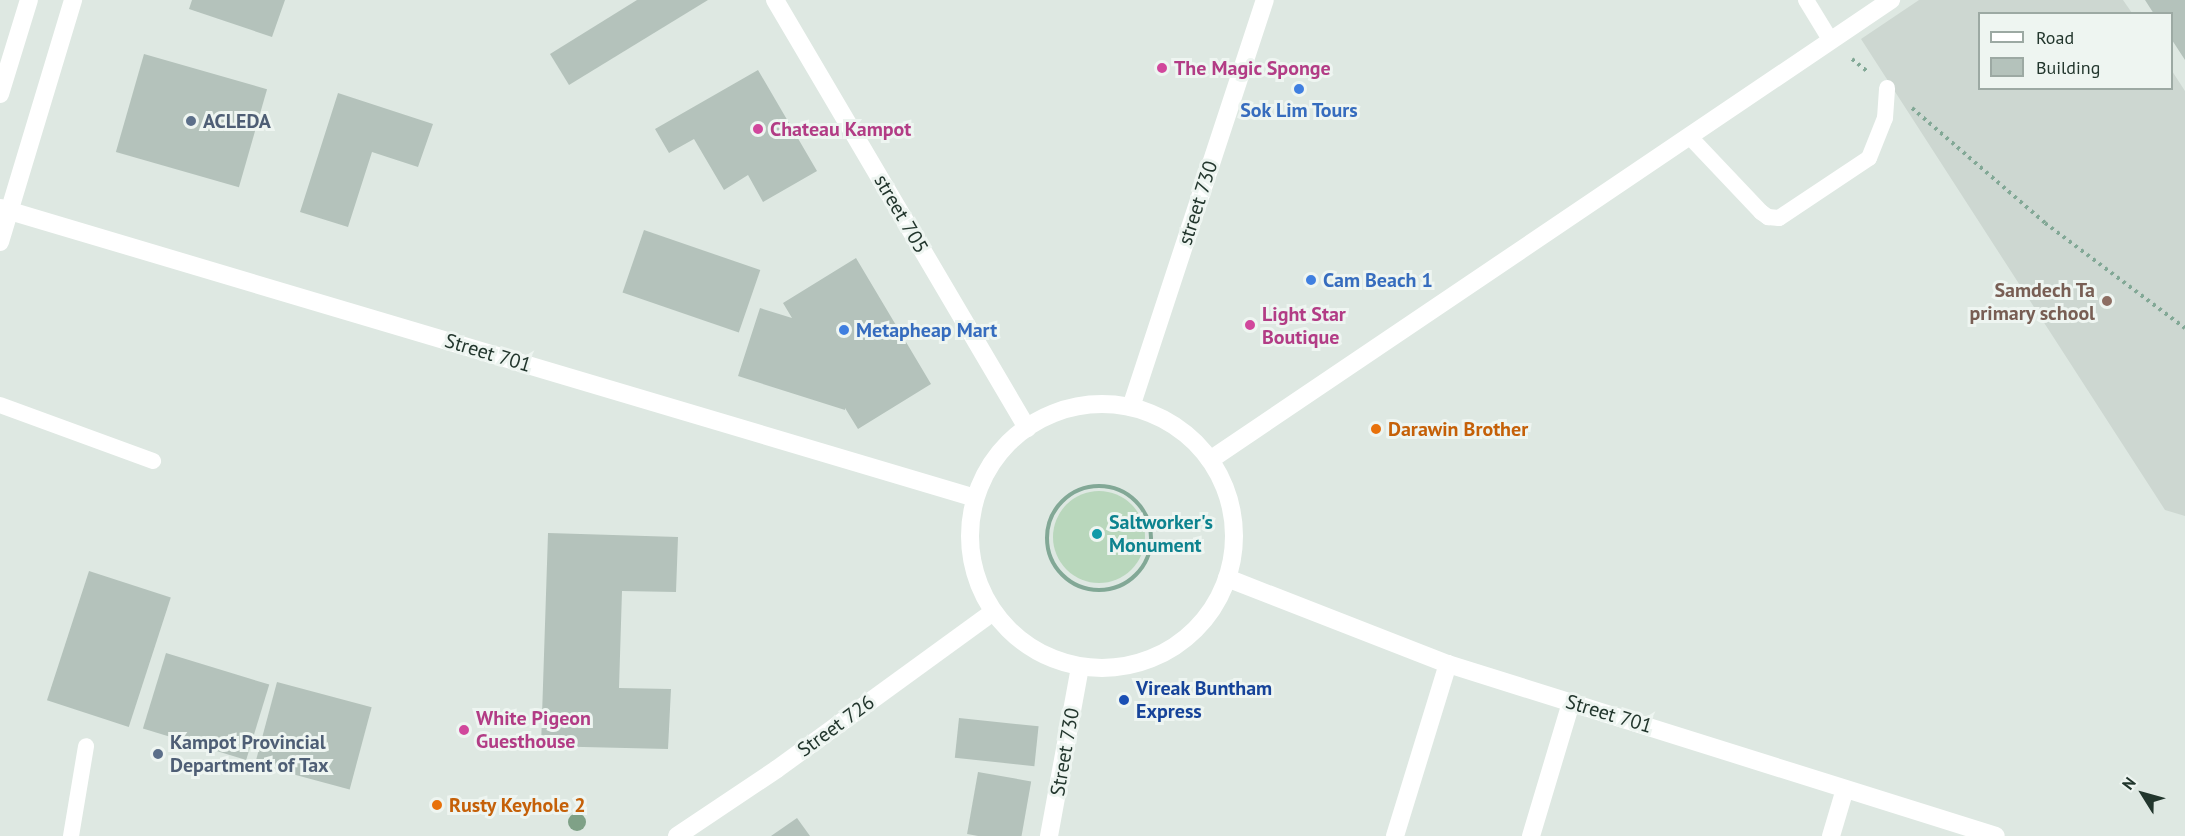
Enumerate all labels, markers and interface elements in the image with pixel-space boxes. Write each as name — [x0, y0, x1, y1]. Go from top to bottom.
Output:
legend — [1978, 12, 2173, 90]
text: Road — [2036, 26, 2074, 49]
place label: The Magic Sponge — [1174, 56, 1331, 80]
text: Building — [2036, 56, 2100, 79]
marker: The Magic Sponge — [1155, 61, 1169, 75]
marker: Sok Lim Tours — [1292, 82, 1306, 96]
place label: Sok Lim Tours — [1240, 98, 1358, 122]
place label: ACLEDA — [203, 109, 271, 133]
marker: ACLEDA — [184, 114, 198, 128]
place label: Chateau Kampot — [770, 117, 911, 141]
marker: Chateau Kampot — [751, 122, 765, 136]
street label: street 730 — [1173, 158, 1223, 248]
street label: street 705 — [869, 170, 933, 258]
place label: Cam Beach 1 — [1323, 268, 1433, 292]
marker: Cam Beach 1 — [1304, 273, 1318, 287]
place label: Samdech Ta primary school — [1969, 278, 2095, 325]
marker: Samdech Ta primary school — [2100, 294, 2114, 308]
place label: Light Star Boutique — [1262, 302, 1346, 349]
place label: Metapheap Mart — [856, 318, 997, 342]
marker: Light Star Boutique — [1243, 318, 1257, 332]
marker: Metapheap Mart — [837, 323, 851, 337]
street label: Street 701 — [442, 328, 534, 378]
place label: Darawin Brother — [1388, 417, 1528, 441]
marker: Darawin Brother — [1369, 422, 1383, 436]
place label: Saltworker's Monument — [1109, 510, 1213, 557]
marker: Saltworker's Monument — [1090, 527, 1104, 541]
place label: Vireak Buntham Express — [1136, 676, 1273, 723]
street label: Street 701 — [1563, 689, 1655, 739]
street label: Street 726 — [793, 690, 879, 762]
marker: Vireak Buntham Express — [1117, 693, 1131, 707]
place label: White Pigeon Guesthouse — [476, 706, 591, 753]
street label: Street 730 — [1045, 706, 1085, 798]
marker: White Pigeon Guesthouse — [457, 723, 471, 737]
place label: Kampot Provincial Department of Tax — [170, 730, 329, 777]
marker: Kampot Provincial Department of Tax — [151, 747, 165, 761]
north arrow — [2113, 764, 2173, 824]
text: N — [2117, 773, 2140, 793]
place label: Rusty Keyhole 2 — [449, 793, 586, 817]
marker: Rusty Keyhole 2 — [430, 798, 444, 812]

